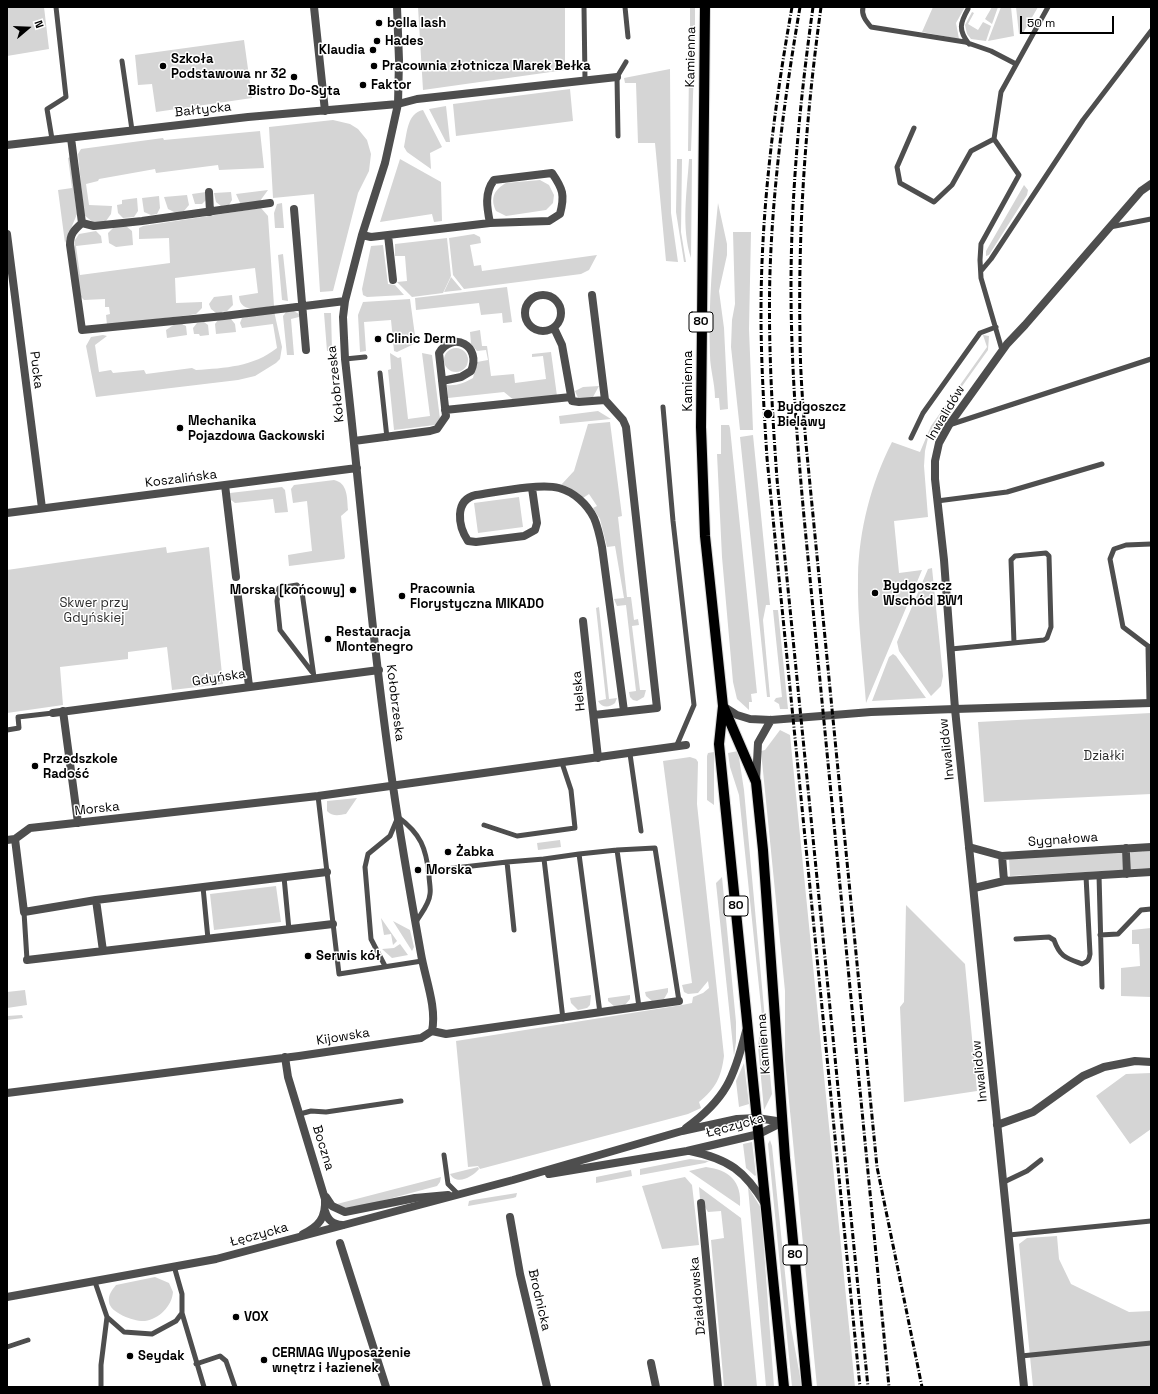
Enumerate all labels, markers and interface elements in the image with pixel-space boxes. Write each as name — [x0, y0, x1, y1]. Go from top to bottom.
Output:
north arrow — [8, 8, 48, 48]
scale bar — [1022, 8, 1116, 34]
place label: bella lash — [387, 15, 446, 31]
text: 50 m — [1027, 15, 1055, 31]
text: N — [32, 18, 47, 30]
marker: bella lash — [374, 18, 384, 28]
street label: Kamienna — [683, 26, 699, 88]
place label: Hades — [385, 33, 424, 49]
marker: Hades — [372, 36, 382, 46]
place label: Klaudia — [319, 42, 365, 58]
marker: Klaudia — [368, 45, 378, 55]
place label: Szkoła Podstawowa nr 32 — [171, 51, 286, 82]
place label: Pracownia złotnicza Marek Bełka — [382, 58, 591, 74]
marker: Szkoła Podstawowa nr 32 — [158, 61, 168, 71]
marker: Pracownia złotnicza Marek Bełka — [369, 61, 379, 71]
marker: Bistro Do-Syta — [289, 72, 299, 82]
place label: Faktor — [371, 77, 411, 93]
marker: Faktor — [358, 80, 368, 90]
place label: Bistro Do-Syta — [248, 83, 340, 99]
street label: Bałtycka — [174, 99, 232, 121]
road number: 80 — [689, 312, 713, 332]
place label: Clinic Derm — [386, 331, 456, 347]
marker: Clinic Derm — [373, 334, 383, 344]
street label: Kołobrzeska — [324, 345, 348, 423]
street label: Pucka — [26, 350, 46, 390]
street label: Kamienna — [680, 351, 696, 411]
street label: Inwalidów — [923, 382, 969, 444]
place label: Bydgoszcz Bielawy — [777, 399, 846, 430]
marker: Bydgoszcz Bielawy — [762, 408, 774, 420]
place label: Mechanika Pojazdowa Gackowski — [188, 413, 325, 444]
marker: Mechanika Pojazdowa Gackowski — [175, 423, 185, 433]
street label: Koszalińska — [144, 467, 218, 491]
place label: Bydgoszcz Wschód BW1 — [883, 578, 963, 609]
place label: Pracownia Florystyczna MIKADO — [410, 581, 544, 612]
place label: Morska [końcowy] — [230, 582, 345, 598]
marker: Morska [końcowy] — [348, 585, 358, 595]
marker: Bydgoszcz Wschód BW1 — [870, 588, 880, 598]
marker: Pracownia Florystyczna MIKADO — [397, 591, 407, 601]
park label: Skwer przy Gdyńskiej — [59, 595, 129, 626]
place label: Restauracja Montenegro — [336, 624, 413, 655]
marker: Restauracja Montenegro — [323, 634, 333, 644]
street label: Kołobrzeska — [383, 664, 407, 742]
street label: Gdyńska — [191, 666, 247, 690]
street label: Helska — [569, 670, 589, 712]
street label: Inwalidów — [936, 717, 958, 781]
park label: Działki — [1084, 748, 1124, 764]
place label: Przedszkole Radość — [43, 751, 118, 782]
marker: Przedszkole Radość — [30, 761, 40, 771]
street label: Morska — [74, 799, 120, 819]
street label: Sygnałowa — [1027, 830, 1099, 850]
place label: Żabka — [456, 844, 494, 860]
marker: Żabka — [443, 847, 453, 857]
place label: Morska — [426, 862, 472, 878]
marker: Morska — [413, 865, 423, 875]
road number: 80 — [724, 896, 748, 916]
place label: Serwis kół — [316, 948, 381, 964]
marker: Serwis kół — [303, 951, 313, 961]
street label: Kamienna — [754, 1013, 774, 1075]
street label: Kijowska — [315, 1025, 371, 1049]
street label: Inwalidów — [969, 1039, 991, 1103]
street label: Łęczycka — [704, 1111, 766, 1141]
street label: Boczna — [309, 1124, 337, 1172]
street label: Łęczycka — [228, 1220, 290, 1250]
road number: 80 — [783, 1245, 807, 1265]
street label: Działdowska — [687, 1256, 709, 1336]
street label: Brodnicka — [524, 1268, 554, 1332]
place label: VOX — [244, 1309, 269, 1325]
marker: VOX — [231, 1312, 241, 1322]
place label: CERMAG Wyposażenie wnętrz i łazienek — [272, 1345, 411, 1376]
place label: Seydak — [138, 1348, 185, 1364]
marker: Seydak — [125, 1351, 135, 1361]
marker: CERMAG Wyposażenie wnętrz i łazienek — [259, 1355, 269, 1365]

